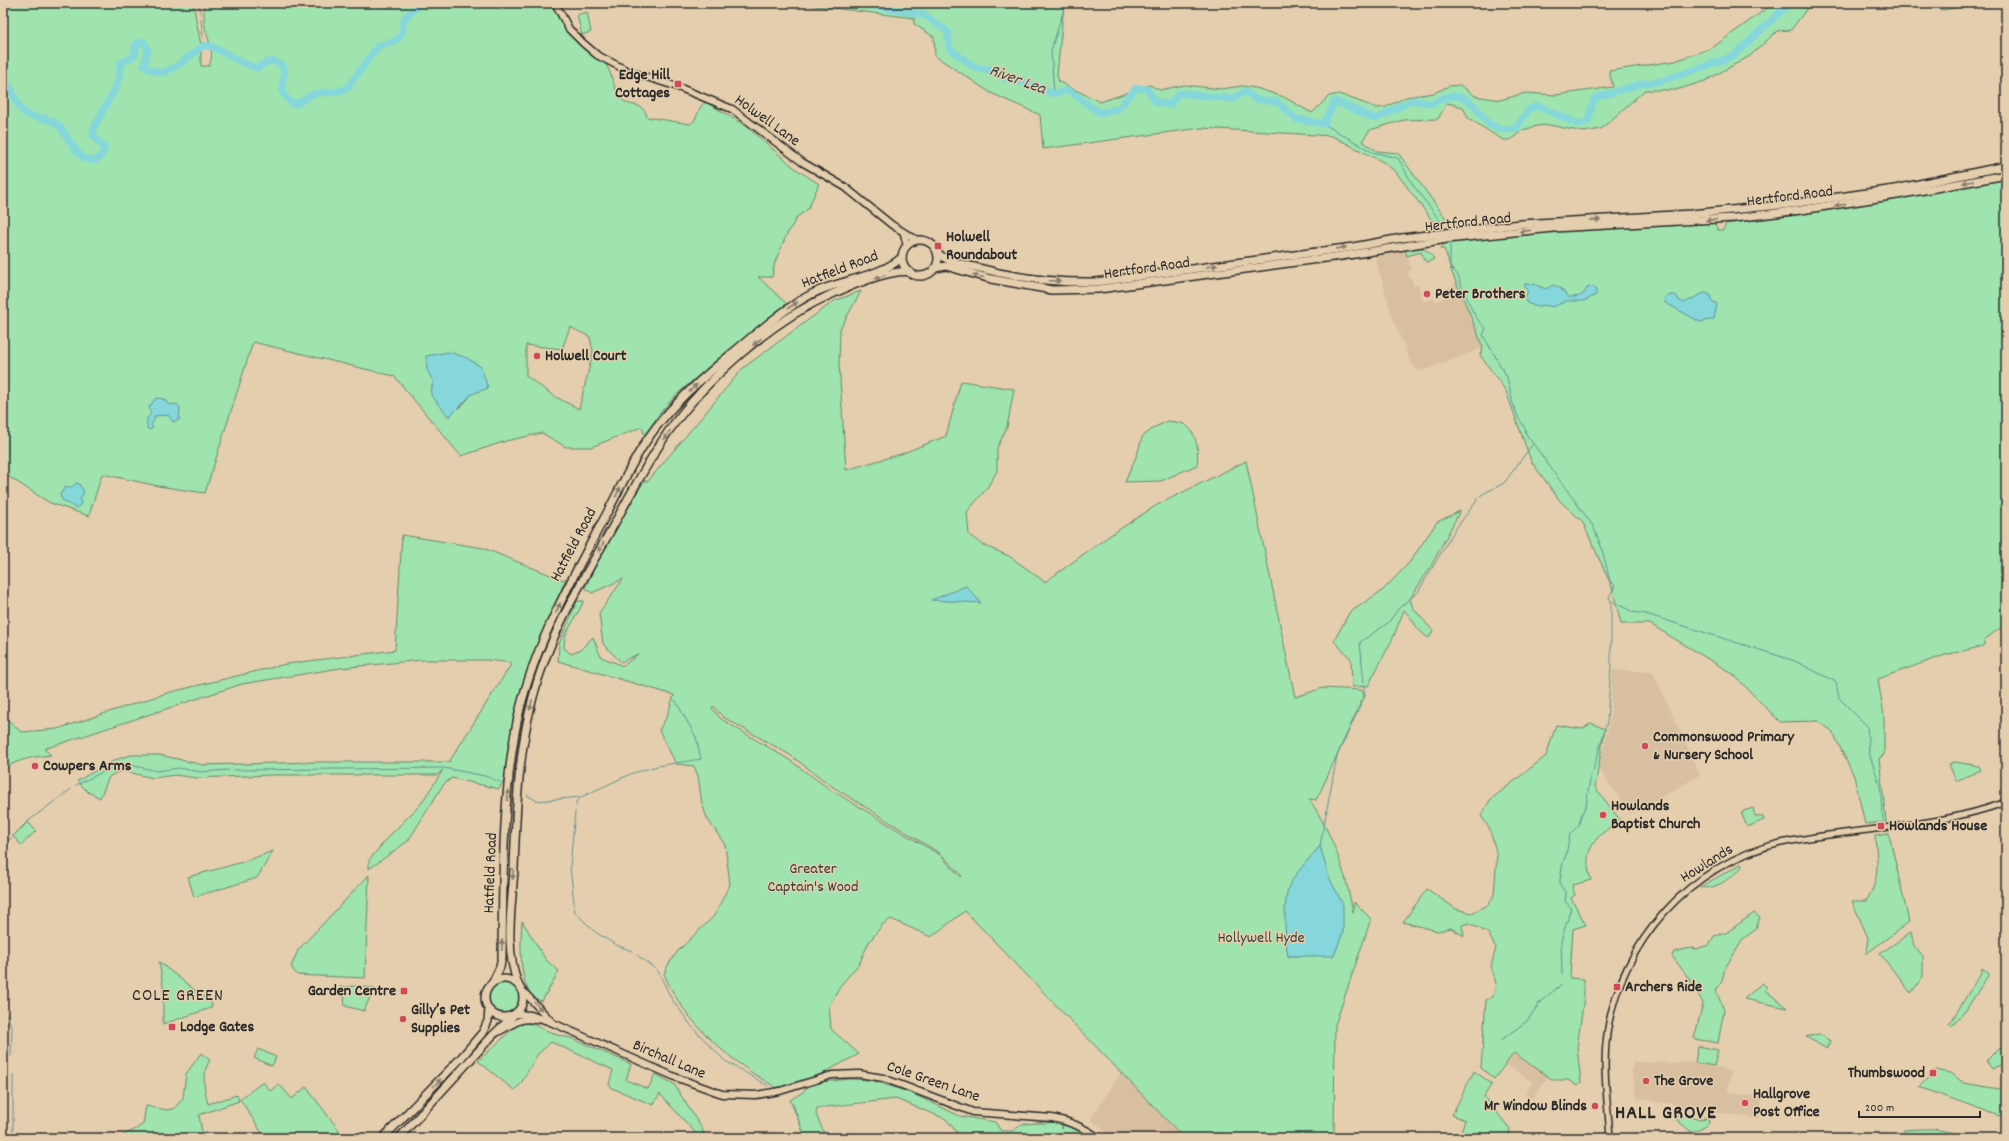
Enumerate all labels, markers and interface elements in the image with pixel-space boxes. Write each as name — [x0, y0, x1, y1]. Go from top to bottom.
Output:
water label: River Lea — [985, 60, 1050, 103]
place label: Edge Hill Cottages — [615, 64, 670, 105]
marker: Edge Hill Cottages — [673, 79, 683, 89]
street label: Holwell Lane — [729, 89, 805, 153]
street label: Hertford Road — [1745, 180, 1835, 214]
one-way arrow — [1962, 180, 1974, 186]
one-way arrow — [1834, 202, 1846, 208]
street label: Hertford Road — [1424, 207, 1512, 239]
one-way arrow — [1589, 216, 1601, 223]
one-way arrow — [1705, 216, 1717, 223]
place label: Holwell Roundabout — [946, 226, 1017, 267]
one-way arrow — [1519, 228, 1531, 234]
marker: Holwell Roundabout — [933, 241, 943, 251]
street label: Hatfield Road — [798, 245, 882, 295]
one-way arrow — [1335, 245, 1347, 251]
street label: Hertford Road — [1102, 252, 1192, 286]
one-way arrow — [1206, 263, 1218, 269]
one-way arrow — [972, 273, 984, 279]
one-way arrow — [874, 274, 886, 280]
one-way arrow — [1049, 278, 1061, 285]
place label: Peter Brothers — [1435, 283, 1526, 306]
marker: Peter Brothers — [1422, 289, 1432, 299]
one-way arrow — [788, 301, 798, 309]
one-way arrow — [752, 337, 762, 346]
place label: Holwell Court — [545, 345, 627, 368]
marker: Holwell Court — [532, 351, 542, 361]
one-way arrow — [688, 383, 698, 392]
one-way arrow — [663, 429, 671, 440]
one-way arrow — [615, 487, 621, 498]
street label: Hatfield Road — [545, 504, 603, 586]
one-way arrow — [598, 541, 605, 553]
one-way arrow — [555, 602, 561, 613]
one-way arrow — [528, 698, 534, 711]
place label: Commonswood Primary & Nursery School — [1653, 726, 1796, 767]
marker: Commonswood Primary & Nursery School — [1640, 741, 1650, 751]
place label: Cowpers Arms — [43, 755, 132, 778]
marker: Cowpers Arms — [30, 761, 40, 771]
one-way arrow — [505, 789, 511, 801]
place label: Howlands Baptist Church — [1611, 795, 1700, 836]
marker: Howlands Baptist Church — [1598, 810, 1608, 820]
place label: Howlands House — [1889, 815, 1987, 838]
marker: Howlands House — [1876, 821, 1886, 831]
street label: Hatfield Road — [478, 832, 504, 914]
street label: Howlands — [1676, 839, 1738, 889]
park label: Greater Captain's Wood — [768, 858, 859, 899]
one-way arrow — [510, 868, 517, 880]
park label: Hollywell Hyde — [1217, 927, 1305, 950]
one-way arrow — [499, 939, 506, 951]
place label: Archers Ride — [1625, 976, 1702, 999]
place label: Garden Centre — [308, 980, 396, 1003]
marker: Archers Ride — [1612, 982, 1622, 992]
district label: COLE GREEN — [132, 984, 224, 1009]
marker: Garden Centre — [399, 986, 409, 996]
place label: Gilly’s Pet Supplies — [411, 999, 470, 1040]
one-way arrow — [533, 1001, 543, 1011]
marker: Gilly’s Pet Supplies — [398, 1014, 408, 1024]
place label: Lodge Gates — [180, 1016, 254, 1039]
marker: Lodge Gates — [167, 1022, 177, 1032]
street label: Birchall Lane — [629, 1034, 709, 1086]
street label: Cole Green Lane — [883, 1055, 983, 1109]
place label: Thumbswood — [1848, 1062, 1925, 1085]
marker: Thumbswood — [1928, 1068, 1938, 1078]
place label: The Grove — [1654, 1070, 1713, 1093]
marker: The Grove — [1641, 1076, 1651, 1086]
one-way arrow — [433, 1078, 442, 1088]
place label: Hallgrove Post Office — [1753, 1083, 1820, 1124]
scale bar — [1859, 1093, 1980, 1119]
place label: Mr Window Blinds — [1484, 1095, 1587, 1118]
marker: Hallgrove Post Office — [1740, 1098, 1750, 1108]
district label: HALL GROVE — [1615, 1100, 1717, 1128]
text: 200 m — [1865, 1100, 1894, 1117]
marker: Mr Window Blinds — [1590, 1101, 1600, 1111]

